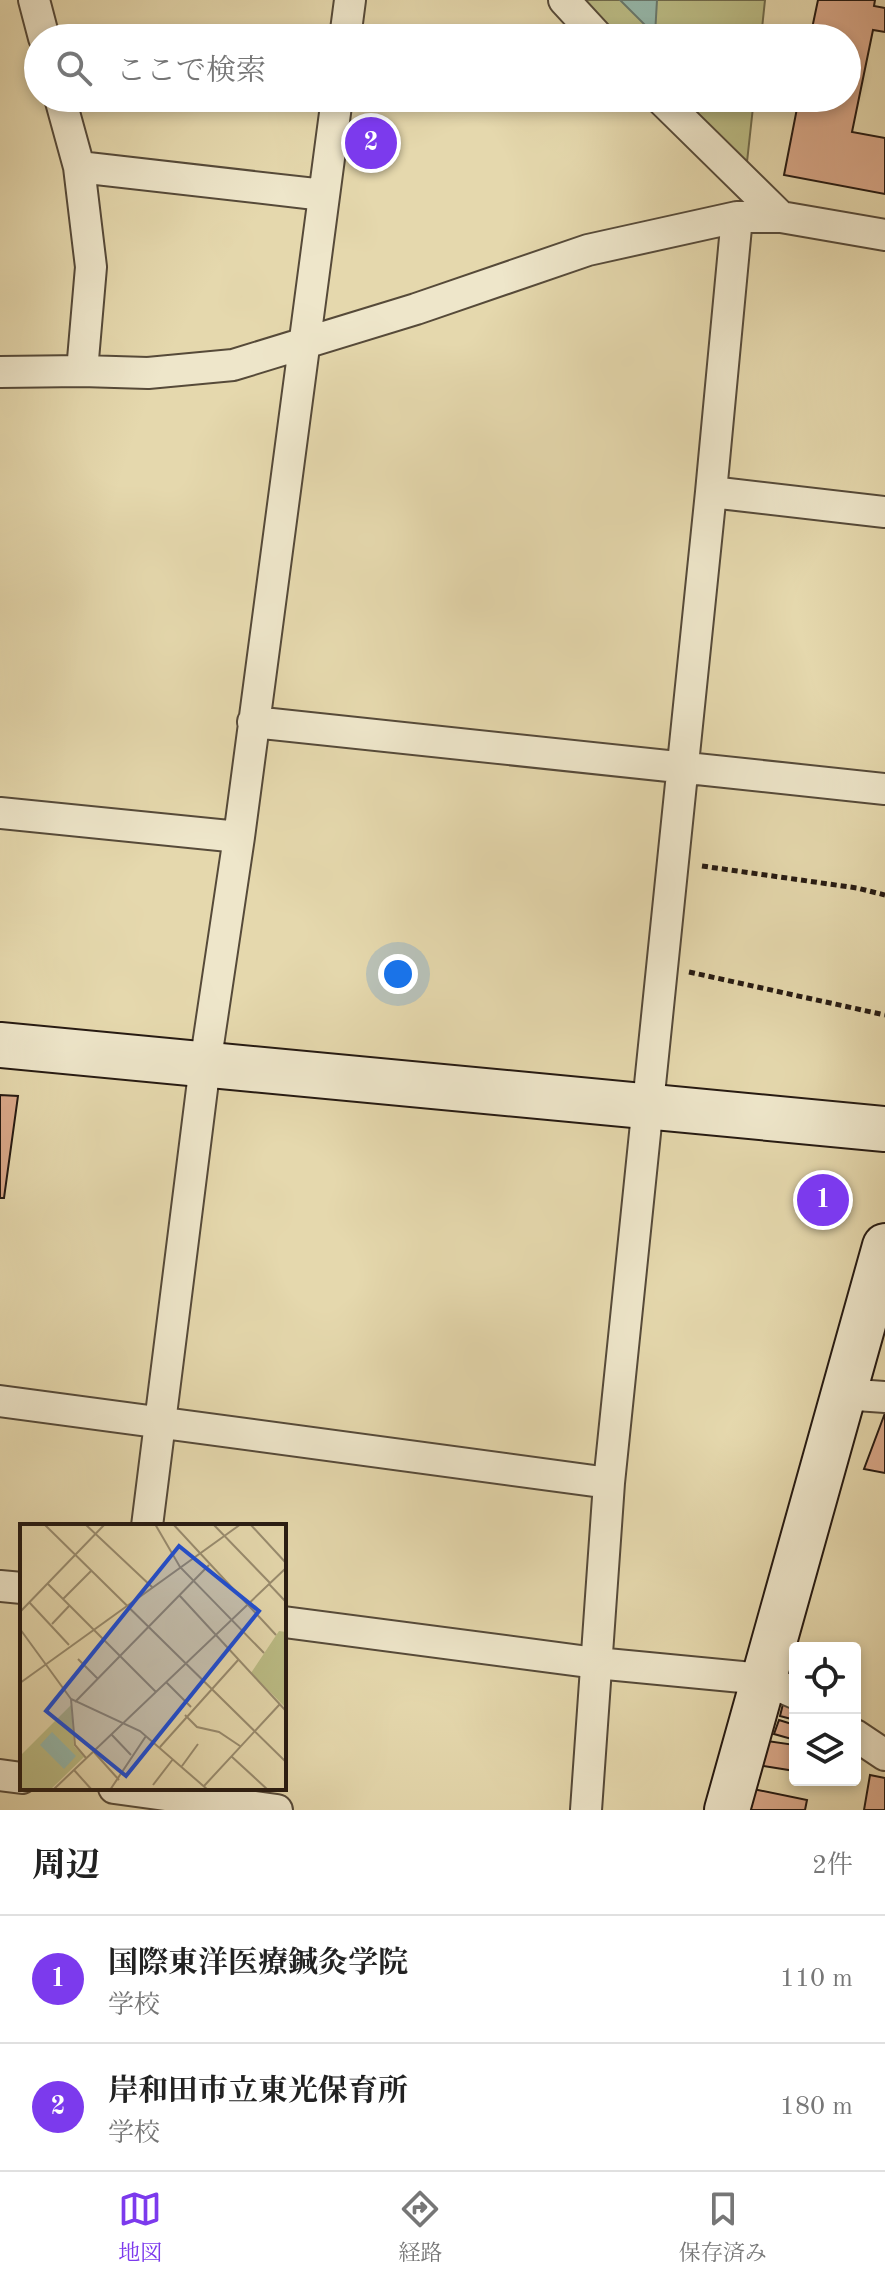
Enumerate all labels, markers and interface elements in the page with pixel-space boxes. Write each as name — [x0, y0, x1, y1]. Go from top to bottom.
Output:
search box — [24, 24, 861, 112]
icon: search — [52, 46, 96, 90]
text: ここで検索 — [116, 57, 266, 87]
pin: 2 — [345, 113, 397, 173]
your location — [378, 954, 418, 994]
pin: 1 — [797, 1170, 849, 1230]
inset map — [20, 1524, 286, 1790]
map controls — [789, 1642, 861, 1786]
button: locate — [789, 1642, 861, 1714]
button: layers — [789, 1714, 861, 1786]
text: 周辺 — [32, 1850, 100, 1884]
text: 2件 — [812, 1853, 853, 1879]
text: 国際東洋医療鍼灸学院 — [108, 1949, 408, 1979]
text: 1 — [50, 1966, 66, 1992]
text: 110 m — [780, 1966, 853, 1992]
text: 学校 — [108, 1993, 160, 2019]
text: 岸和田市立東光保育所 — [108, 2077, 408, 2107]
text: 2 — [50, 2094, 66, 2120]
text: 180 m — [780, 2094, 853, 2120]
text: 学校 — [108, 2121, 160, 2147]
tab: 地図 — [118, 2187, 162, 2268]
tab: 経路 — [398, 2187, 443, 2268]
tab: 保存済み — [679, 2187, 767, 2268]

